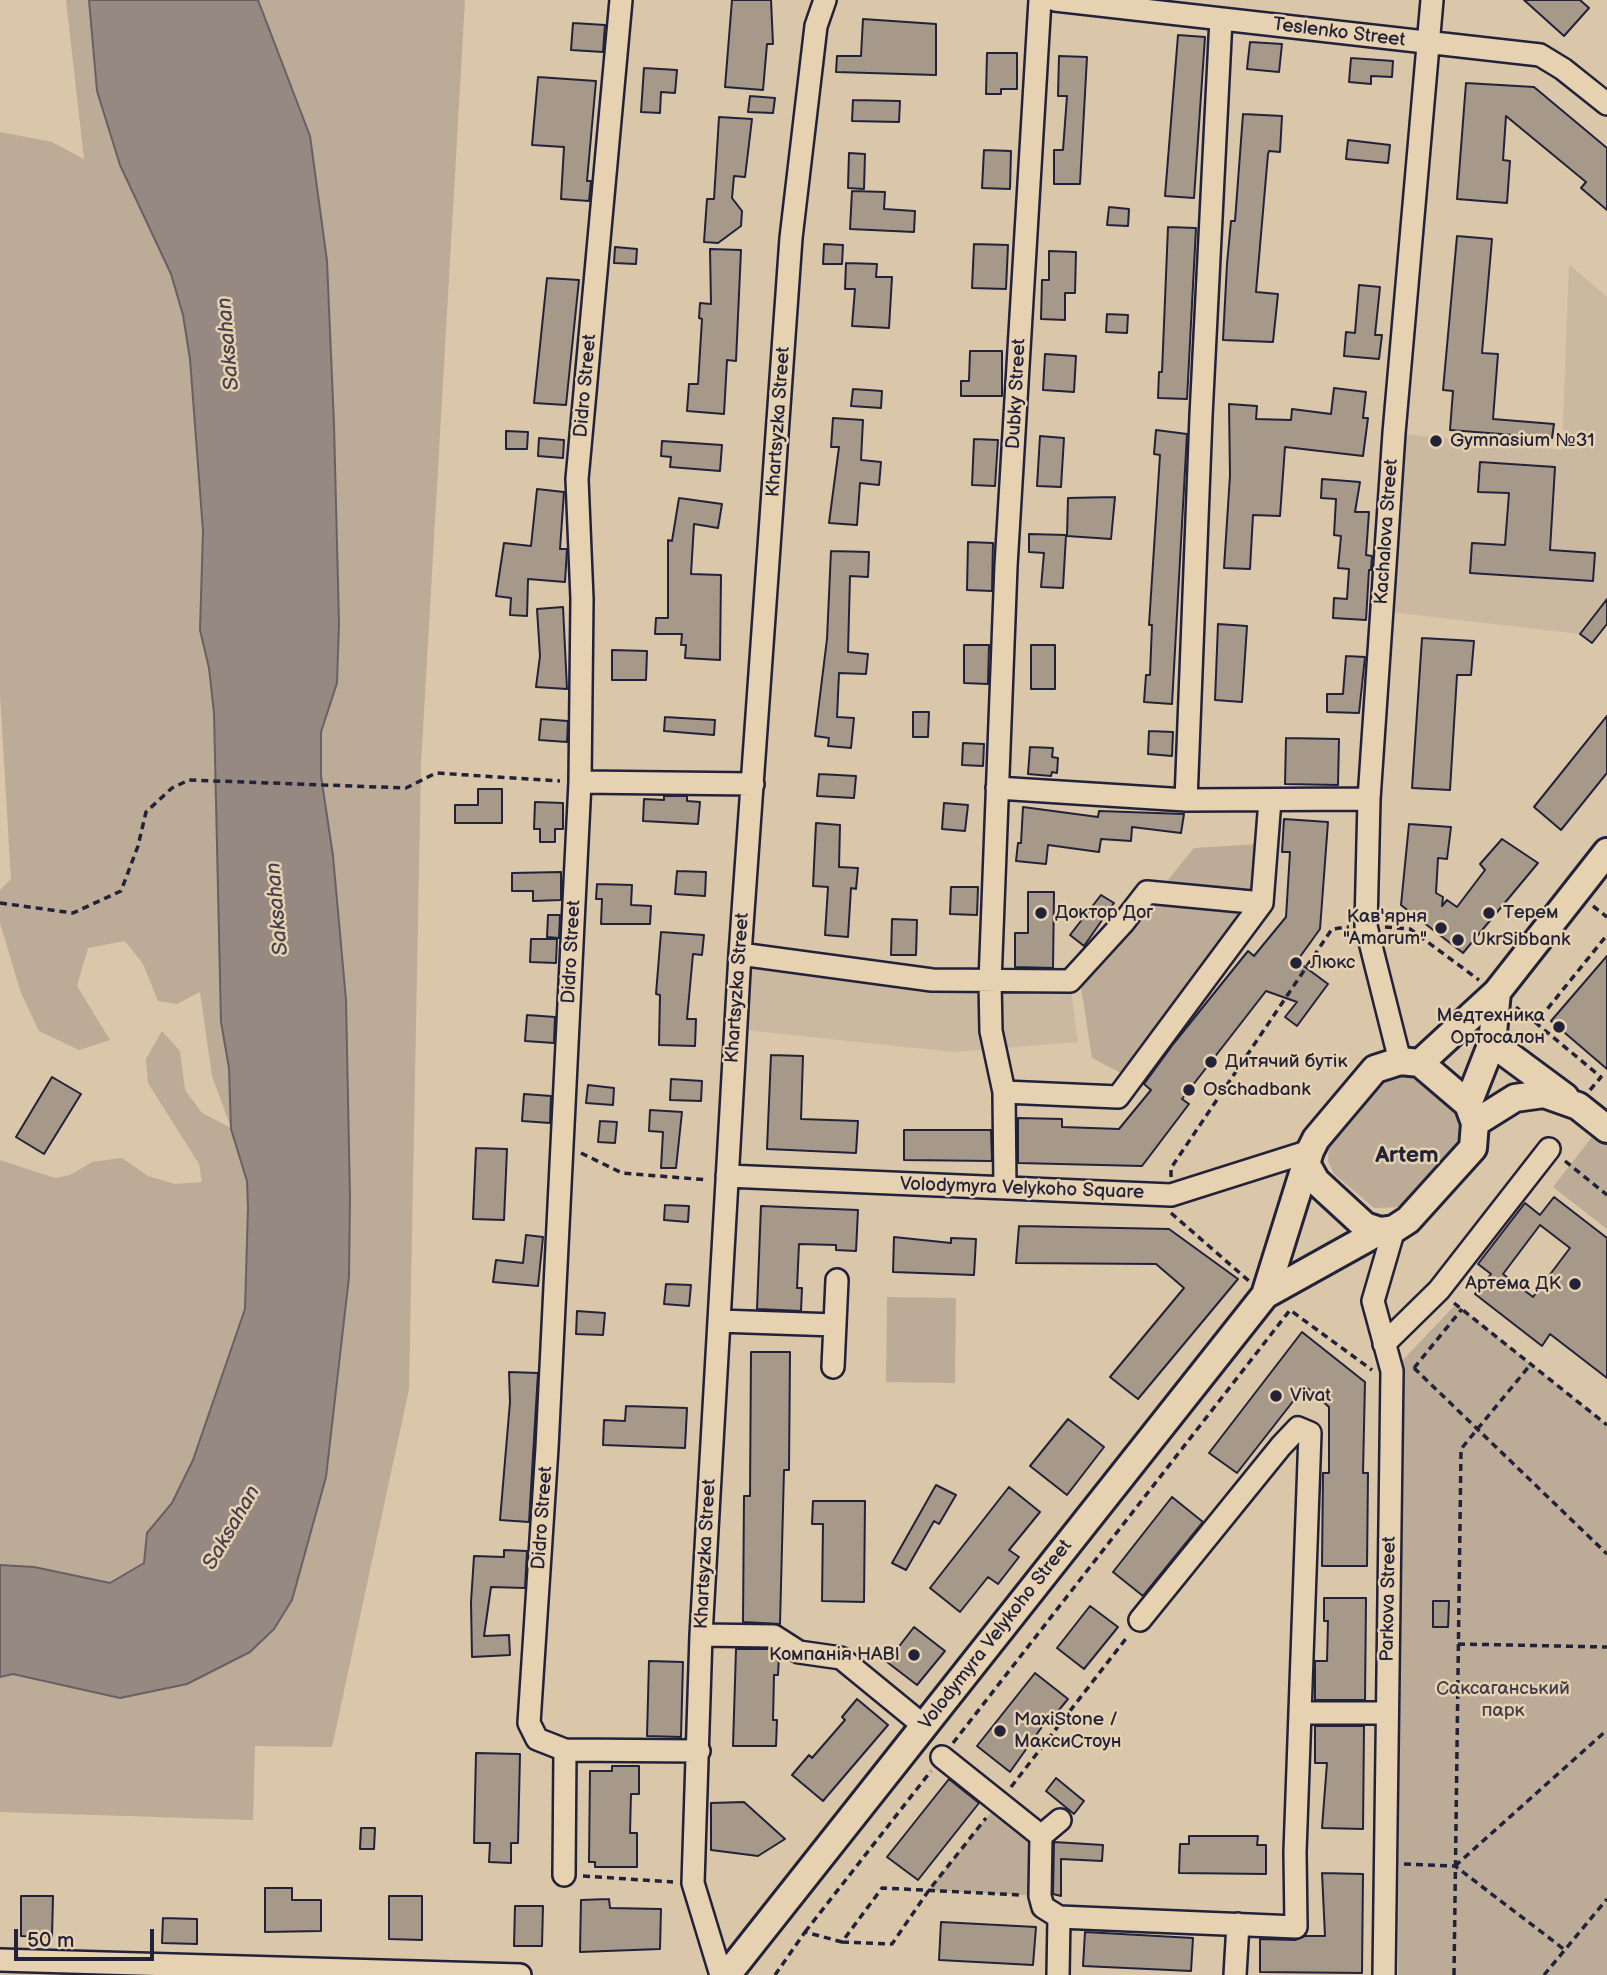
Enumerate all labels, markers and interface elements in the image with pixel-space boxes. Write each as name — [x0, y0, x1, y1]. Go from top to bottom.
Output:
street label: Teslenko Street — [1271, 14, 1407, 52]
water label: Saksahan — [212, 296, 246, 392]
street label: Didro Street — [570, 333, 602, 439]
street label: Dubky Street — [1003, 338, 1031, 450]
street label: Khartsyzka Street — [762, 346, 796, 498]
place label: Gymnasium №31 — [1450, 430, 1595, 452]
marker: Gymnasium №31 — [1428, 433, 1444, 449]
street label: Kachalova Street — [1371, 458, 1403, 606]
water label: Saksahan — [261, 861, 295, 957]
street label: Didro Street — [558, 900, 586, 1004]
place label: Доктор Дог — [1055, 902, 1153, 924]
place label: Терем — [1503, 902, 1558, 924]
marker: Доктор Дог — [1033, 905, 1049, 921]
marker: Терем — [1481, 905, 1497, 921]
place label: Кав'ярня "Amarum" — [1343, 906, 1427, 950]
street label: Khartsyzka Street — [721, 912, 755, 1064]
marker: Кав'ярня "Amarum" — [1433, 920, 1449, 936]
place label: UkrSibbank — [1472, 929, 1570, 951]
marker: UkrSibbank — [1450, 932, 1466, 948]
place label: Люкс — [1310, 952, 1355, 974]
marker: Люкс — [1288, 955, 1304, 971]
place label: Медтехника Ортосалон — [1437, 1005, 1545, 1049]
marker: Медтехника Ортосалон — [1551, 1019, 1567, 1035]
place label: Дитячий бутік — [1225, 1051, 1348, 1073]
marker: Дитячий бутік — [1203, 1054, 1219, 1070]
place label: Oschadbank — [1203, 1079, 1311, 1101]
marker: Oschadbank — [1181, 1082, 1197, 1098]
district label: Artem — [1375, 1142, 1439, 1170]
street label: Volodymyra Velykoho Square — [900, 1173, 1144, 1205]
place label: Артема ДК — [1465, 1273, 1561, 1295]
marker: Артема ДК — [1567, 1276, 1583, 1292]
place label: Vivat — [1290, 1385, 1331, 1407]
marker: Vivat — [1268, 1388, 1284, 1404]
street label: Didro Street — [528, 1465, 558, 1571]
street label: Khartsyzka Street — [691, 1478, 721, 1630]
water label: Saksahan — [198, 1481, 266, 1575]
street label: Volodymyra Velykoho Street — [915, 1535, 1077, 1735]
street label: Parkova Street — [1377, 1536, 1401, 1662]
place label: Компанія НАВІ — [769, 1644, 900, 1666]
marker: Компанія НАВІ — [906, 1647, 922, 1663]
park label: Саксаганський парк — [1436, 1678, 1570, 1722]
place label: MaxiStone / МаксиСтоун — [1014, 1709, 1122, 1753]
marker: MaxiStone / МаксиСтоун — [992, 1723, 1008, 1739]
scale bar — [18, 1916, 158, 1960]
text: 50 m — [27, 1928, 74, 1953]

